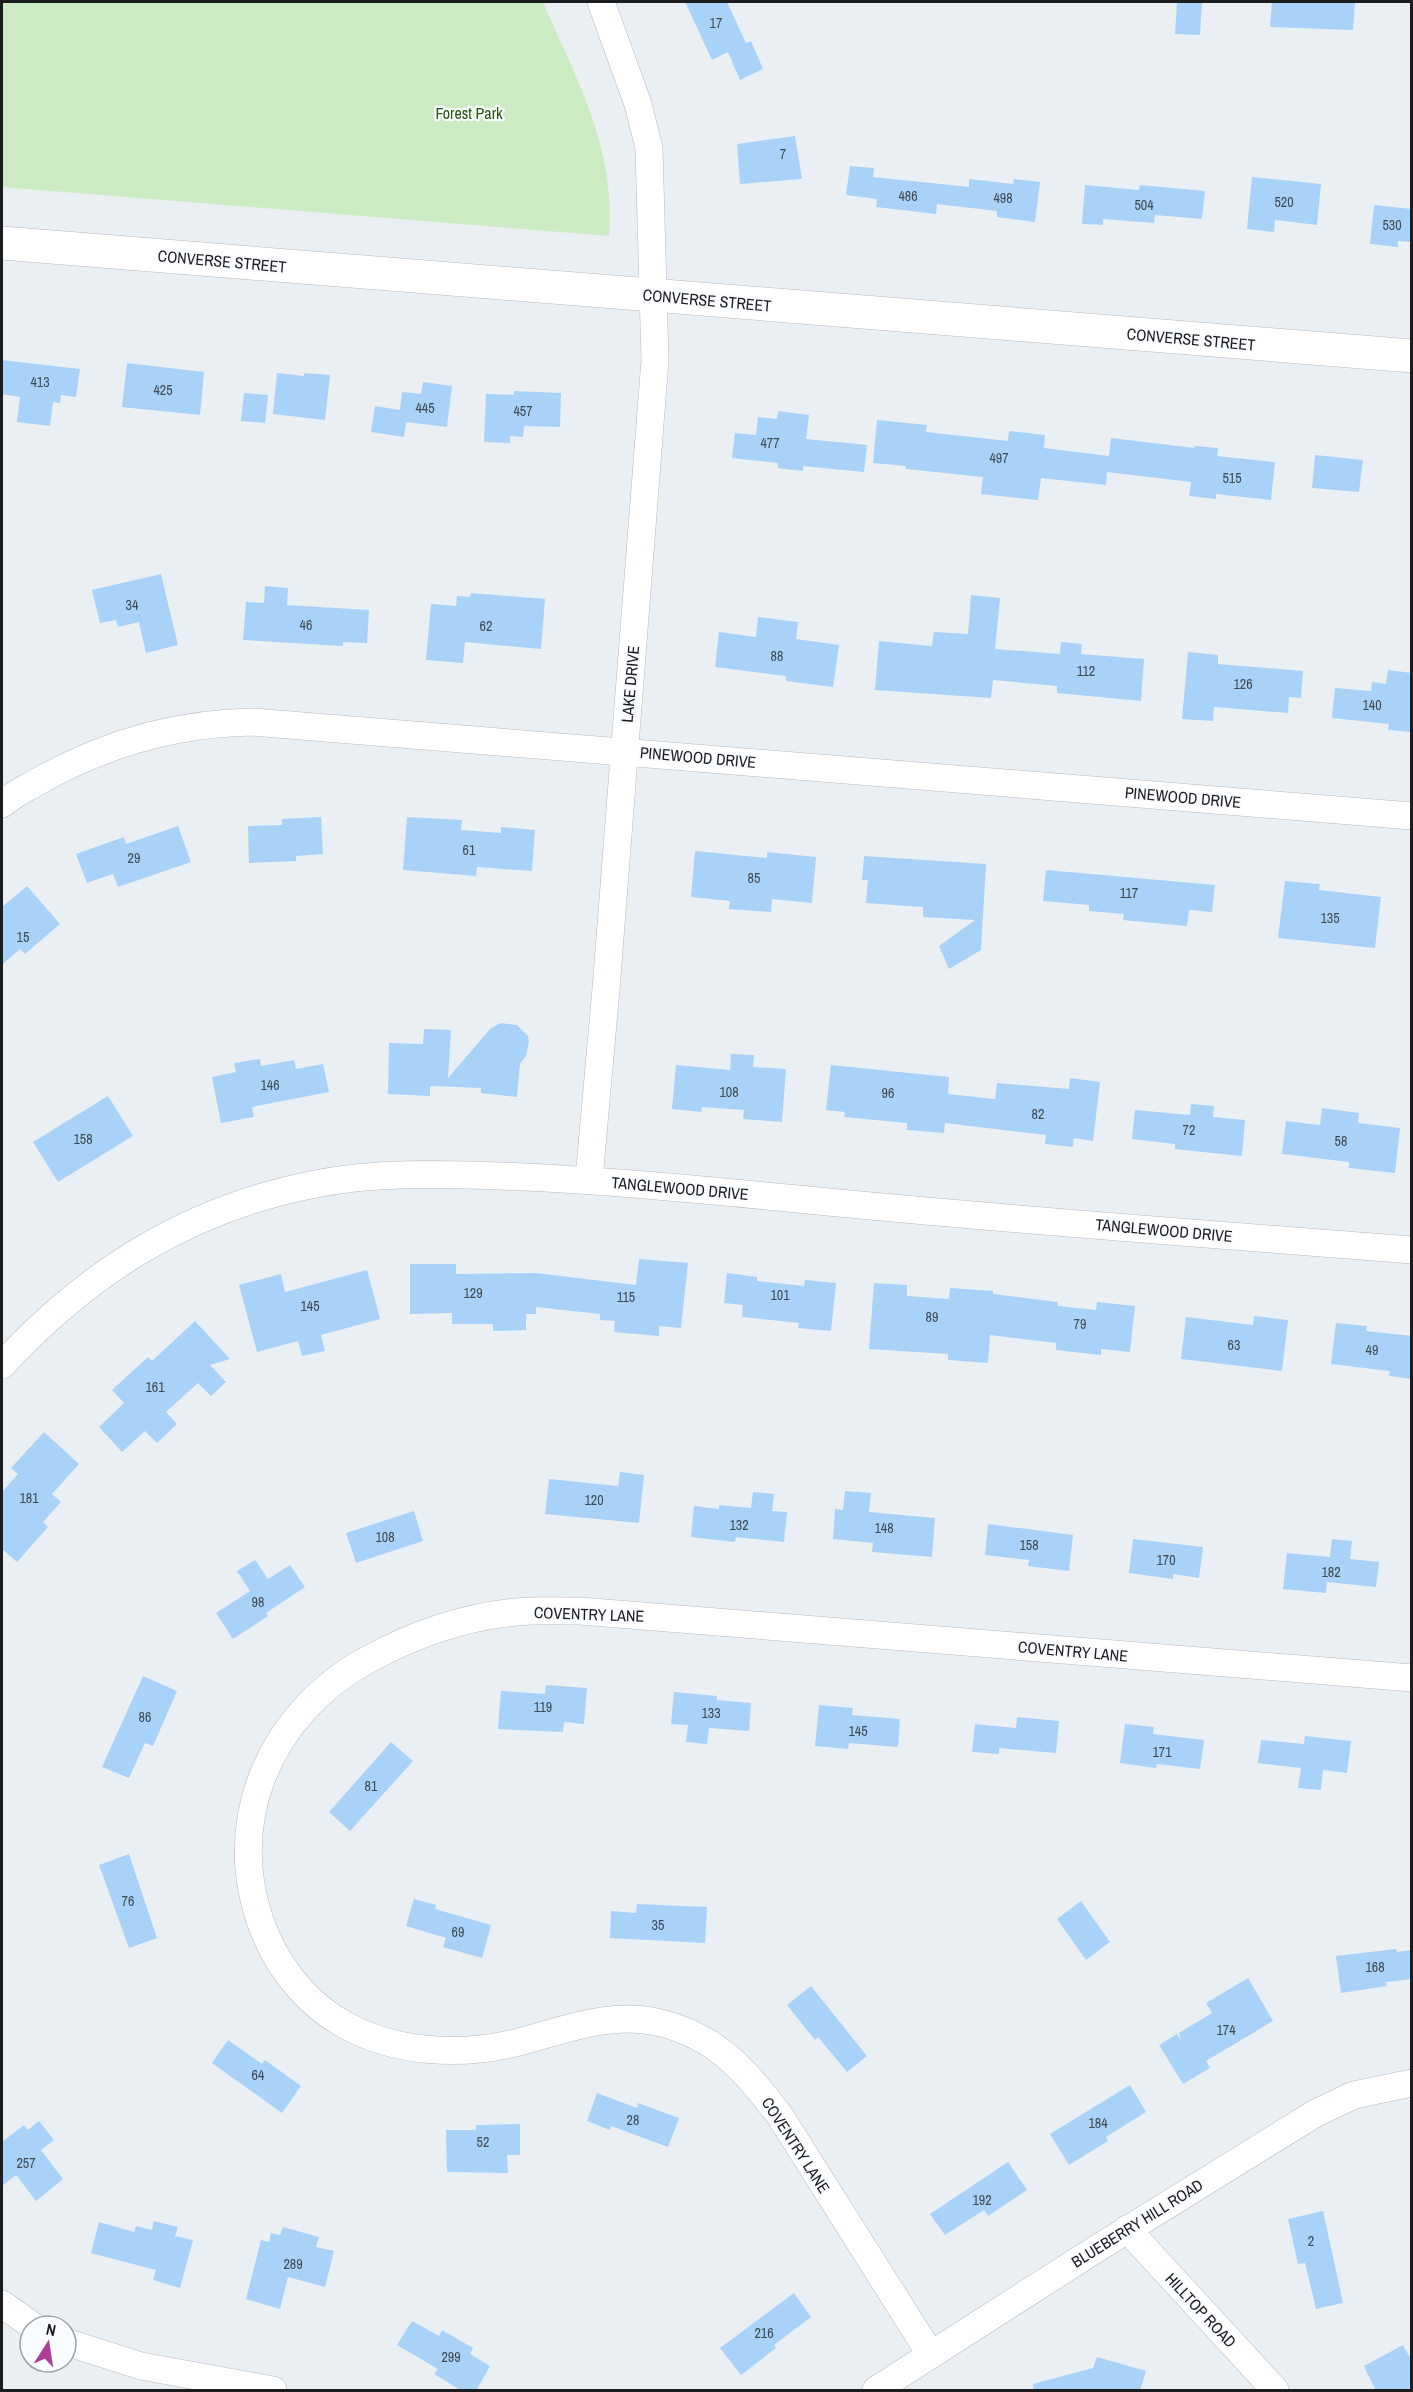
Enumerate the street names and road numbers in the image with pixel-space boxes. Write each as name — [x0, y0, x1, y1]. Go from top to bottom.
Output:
street label: CONVERSE STREET — [157, 244, 287, 278]
street label: CONVERSE STREET — [642, 283, 772, 317]
street label: CONVERSE STREET — [1126, 322, 1256, 356]
street label: LAKE DRIVE — [616, 645, 644, 723]
street label: PINEWOOD DRIVE — [639, 741, 757, 773]
street label: PINEWOOD DRIVE — [1124, 781, 1242, 813]
street label: TANGLEWOOD DRIVE — [611, 1171, 749, 1205]
street label: TANGLEWOOD DRIVE — [1095, 1213, 1233, 1247]
street label: COVENTRY LANE — [533, 1601, 645, 1627]
street label: COVENTRY LANE — [1017, 1635, 1129, 1667]
street label: COVENTRY LANE — [757, 2093, 835, 2197]
street label: BLUEBERRY HILL ROAD — [1067, 2174, 1207, 2272]
street label: HILLTOP ROAD — [1161, 2268, 1241, 2352]

